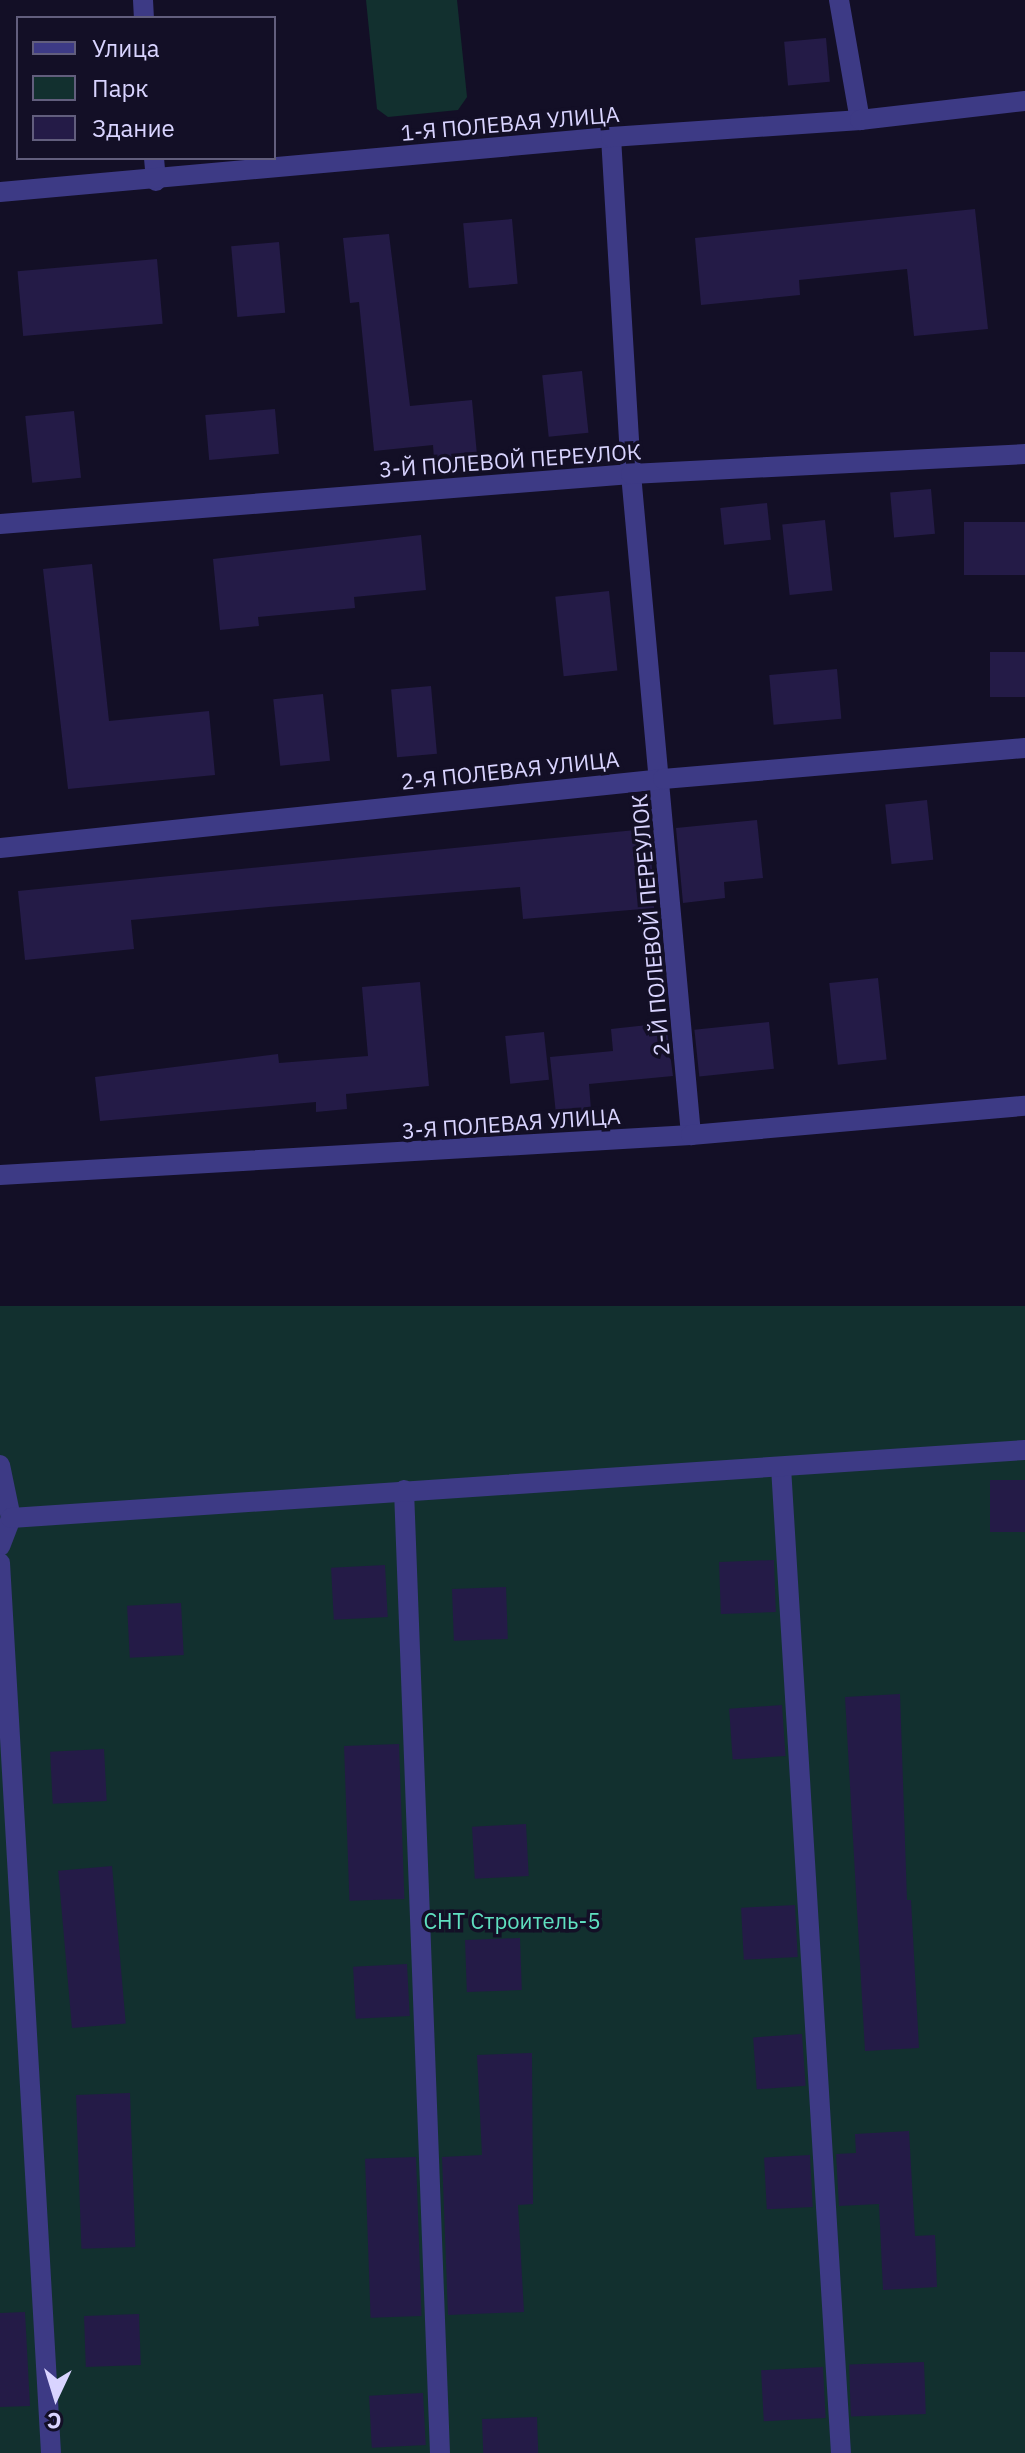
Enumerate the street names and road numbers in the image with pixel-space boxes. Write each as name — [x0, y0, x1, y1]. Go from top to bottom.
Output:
street label: 1-Я ПОЛЕВАЯ УЛИЦА — [400, 100, 620, 146]
street label: 3-Й ПОЛЕВОЙ ПЕРЕУЛОК — [378, 438, 642, 482]
street label: 2-Я ПОЛЕВАЯ УЛИЦА — [400, 745, 620, 795]
street label: 2-Й ПОЛЕВОЙ ПЕРЕУЛОК — [625, 793, 675, 1057]
street label: 3-Я ПОЛЕВАЯ УЛИЦА — [401, 1102, 621, 1144]

